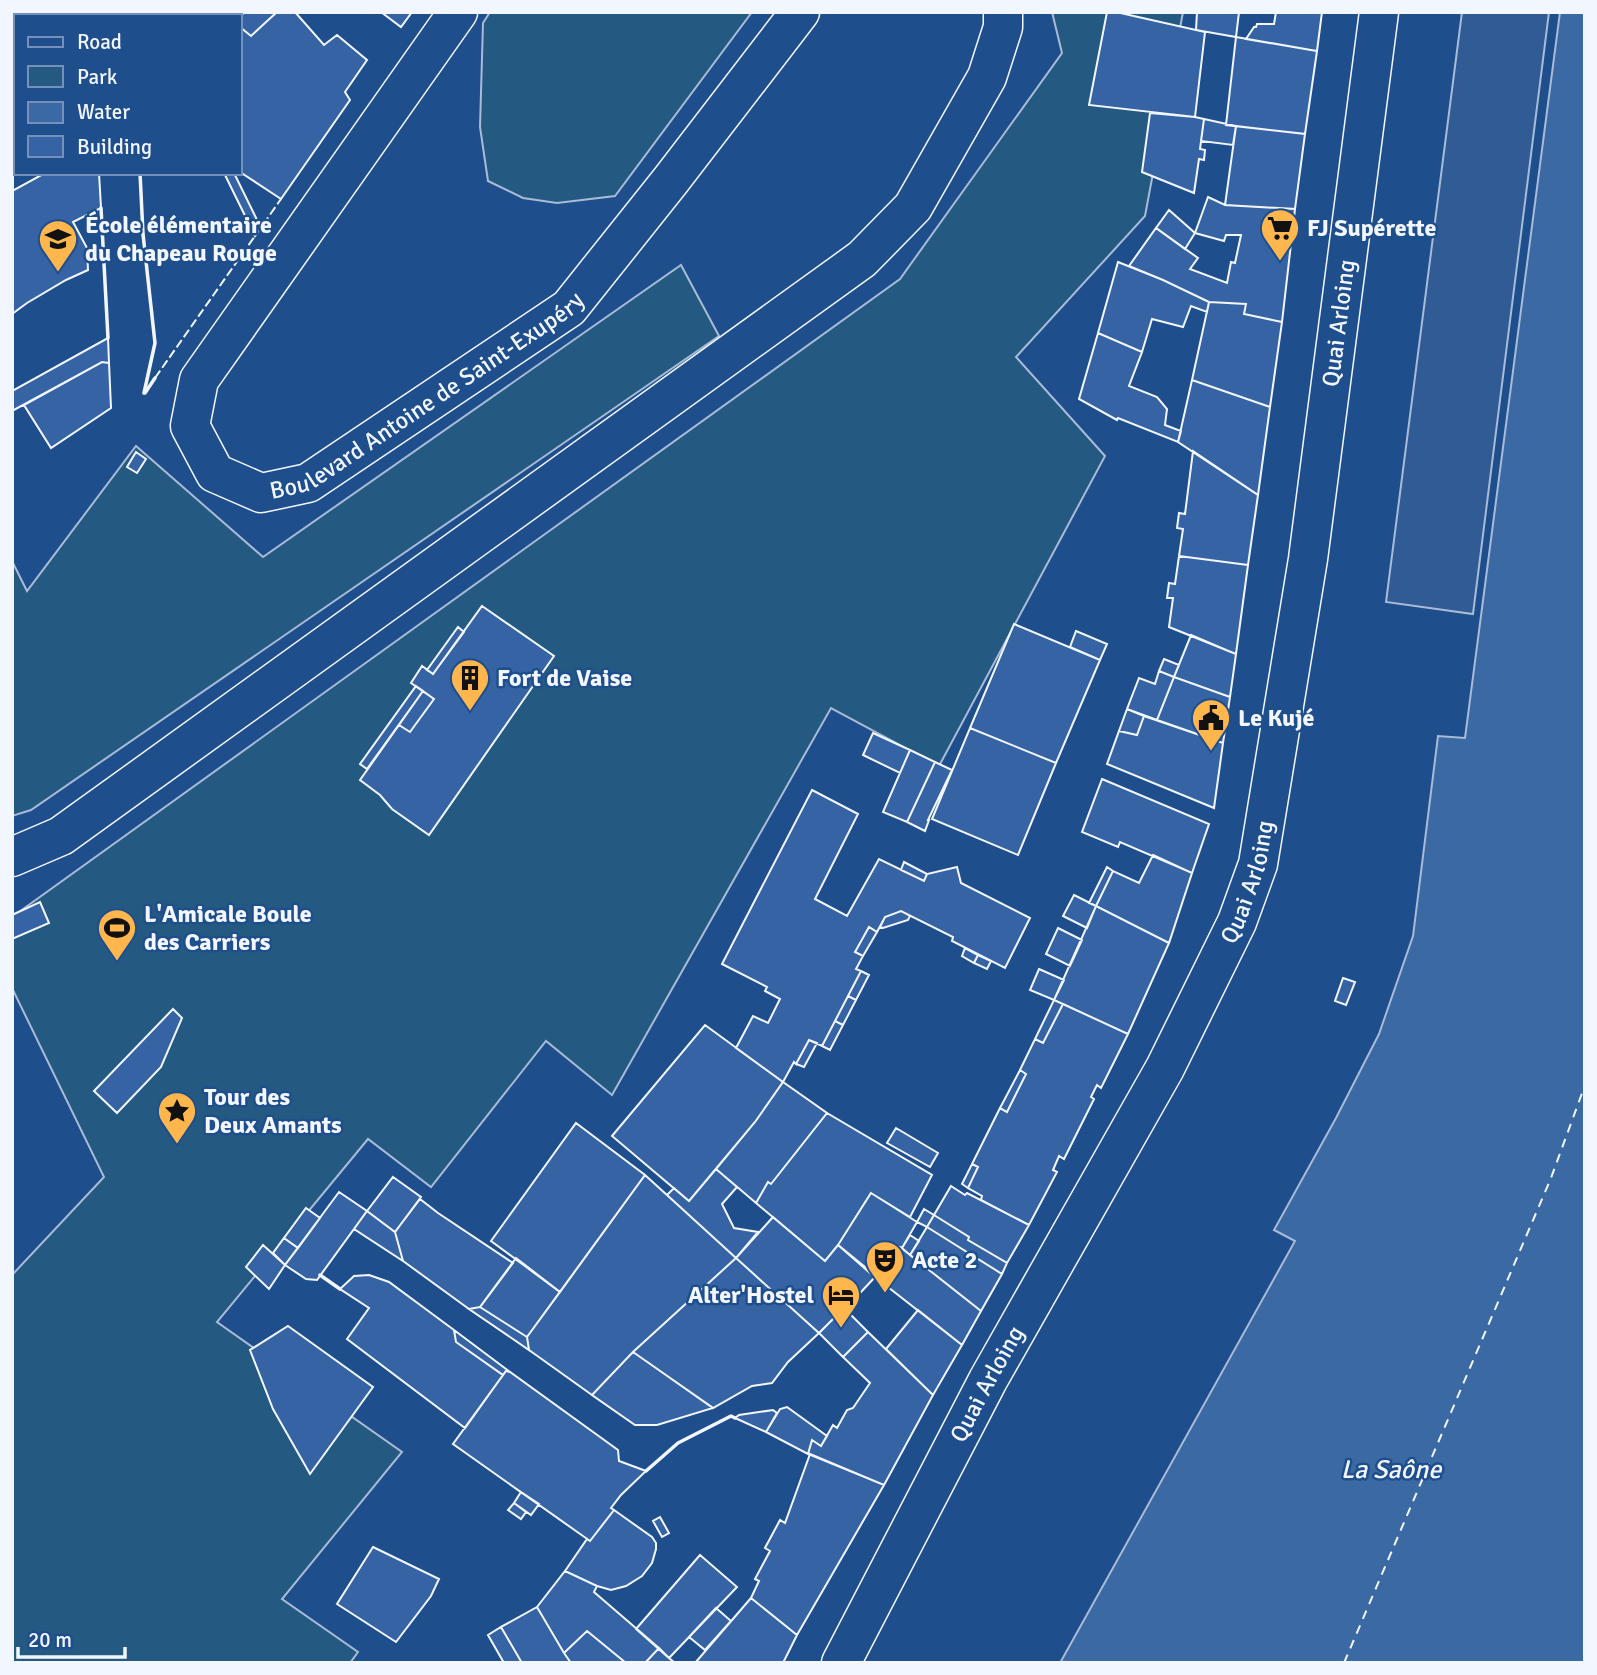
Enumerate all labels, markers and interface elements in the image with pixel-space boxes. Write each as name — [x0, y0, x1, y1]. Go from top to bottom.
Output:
legend — [14, 14, 242, 175]
text: Road — [77, 29, 122, 55]
text: Park — [77, 64, 118, 90]
text: Water — [77, 99, 130, 125]
text: Building — [77, 134, 152, 160]
supermarket icon: FJ Supérette — [1259, 207, 1301, 262]
place label: École élémentaire du Chapeau Rouge — [85, 210, 277, 268]
place label: FJ Supérette — [1307, 213, 1436, 243]
school or university icon: École élémentaire du Chapeau Rouge — [37, 218, 79, 273]
street label: Quai Arloing — [1316, 258, 1362, 388]
street label: Boulevard Antoine de Saint-Exupéry — [267, 286, 591, 506]
building icon: Fort de Vaise — [449, 657, 491, 712]
place label: Fort de Vaise — [497, 663, 632, 693]
public building icon: Le Kujé — [1190, 697, 1232, 752]
place label: Le Kujé — [1238, 703, 1315, 733]
street label: Quai Arloing — [1214, 818, 1280, 949]
place label: L'Amicale Boule des Carriers — [144, 899, 312, 957]
sports icon: L'Amicale Boule des Carriers — [96, 907, 138, 962]
place label: Tour des Deux Amants — [204, 1082, 342, 1140]
place icon: Tour des Deux Amants — [156, 1090, 198, 1145]
theatre icon: Acte 2 — [864, 1239, 906, 1294]
place label: Acte 2 — [912, 1245, 977, 1275]
hotel icon: Alter'Hostel — [820, 1274, 862, 1329]
place label: Alter'Hostel — [688, 1280, 814, 1310]
street label: Quai Arloing — [943, 1320, 1031, 1447]
water label: La Saône — [1341, 1454, 1443, 1486]
scale bar — [18, 1616, 124, 1660]
text: 20 m — [28, 1627, 72, 1653]

